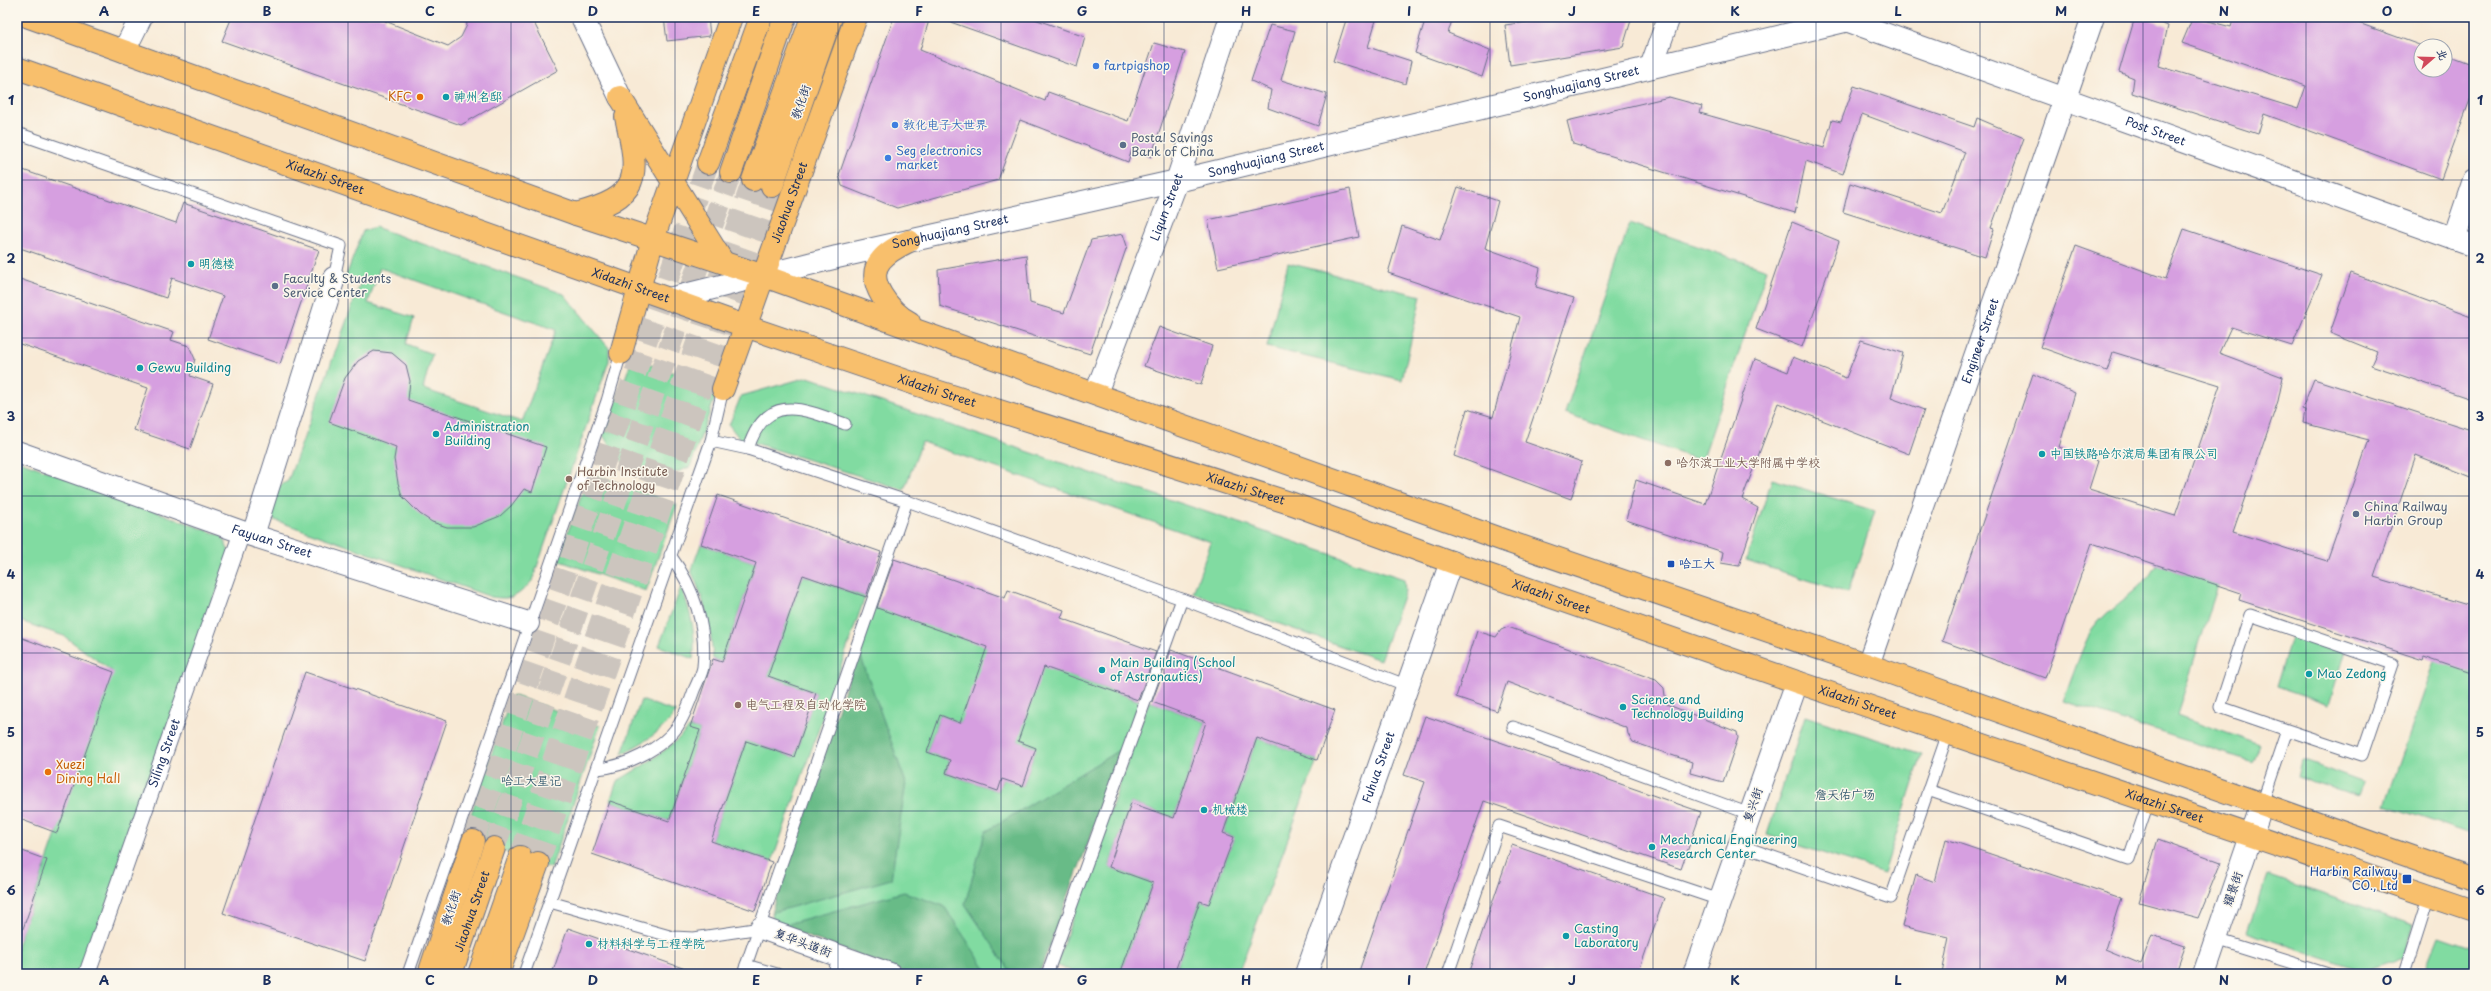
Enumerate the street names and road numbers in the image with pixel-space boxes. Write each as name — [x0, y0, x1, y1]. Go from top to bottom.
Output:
street label: Songhuajiang Street — [1521, 61, 1641, 106]
street label: 教化街 — [786, 82, 814, 122]
street label: Post Street — [2123, 111, 2189, 150]
street label: Songhuajiang Street — [1206, 136, 1326, 181]
street label: Xidazhi Street — [284, 154, 367, 198]
street label: Jiaohua Street — [766, 159, 812, 245]
street label: Liqun Street — [1145, 171, 1187, 243]
street label: Songhuajiang Street — [890, 209, 1010, 253]
street label: Xidazhi Street — [590, 262, 672, 307]
street label: Engineer Street — [1956, 295, 2003, 386]
street label: Xidazhi Street — [896, 369, 979, 411]
street label: Xidazhi Street — [1205, 467, 1288, 509]
street label: Fayuan Street — [229, 519, 315, 562]
street label: Xidazhi Street — [1510, 574, 1593, 618]
street label: Xidazhi Street — [1816, 680, 1899, 723]
street label: Siling Street — [143, 716, 184, 790]
street label: Fuhua Street — [1357, 729, 1399, 805]
street label: Xidazhi Street — [2123, 784, 2206, 827]
street label: 复兴街 — [1738, 785, 1766, 825]
street label: Jiaohua Street — [449, 868, 494, 954]
street label: 耀景街 — [2218, 869, 2246, 909]
street label: 教化街 — [436, 888, 464, 928]
street label: 复华头道街 — [772, 923, 835, 961]

